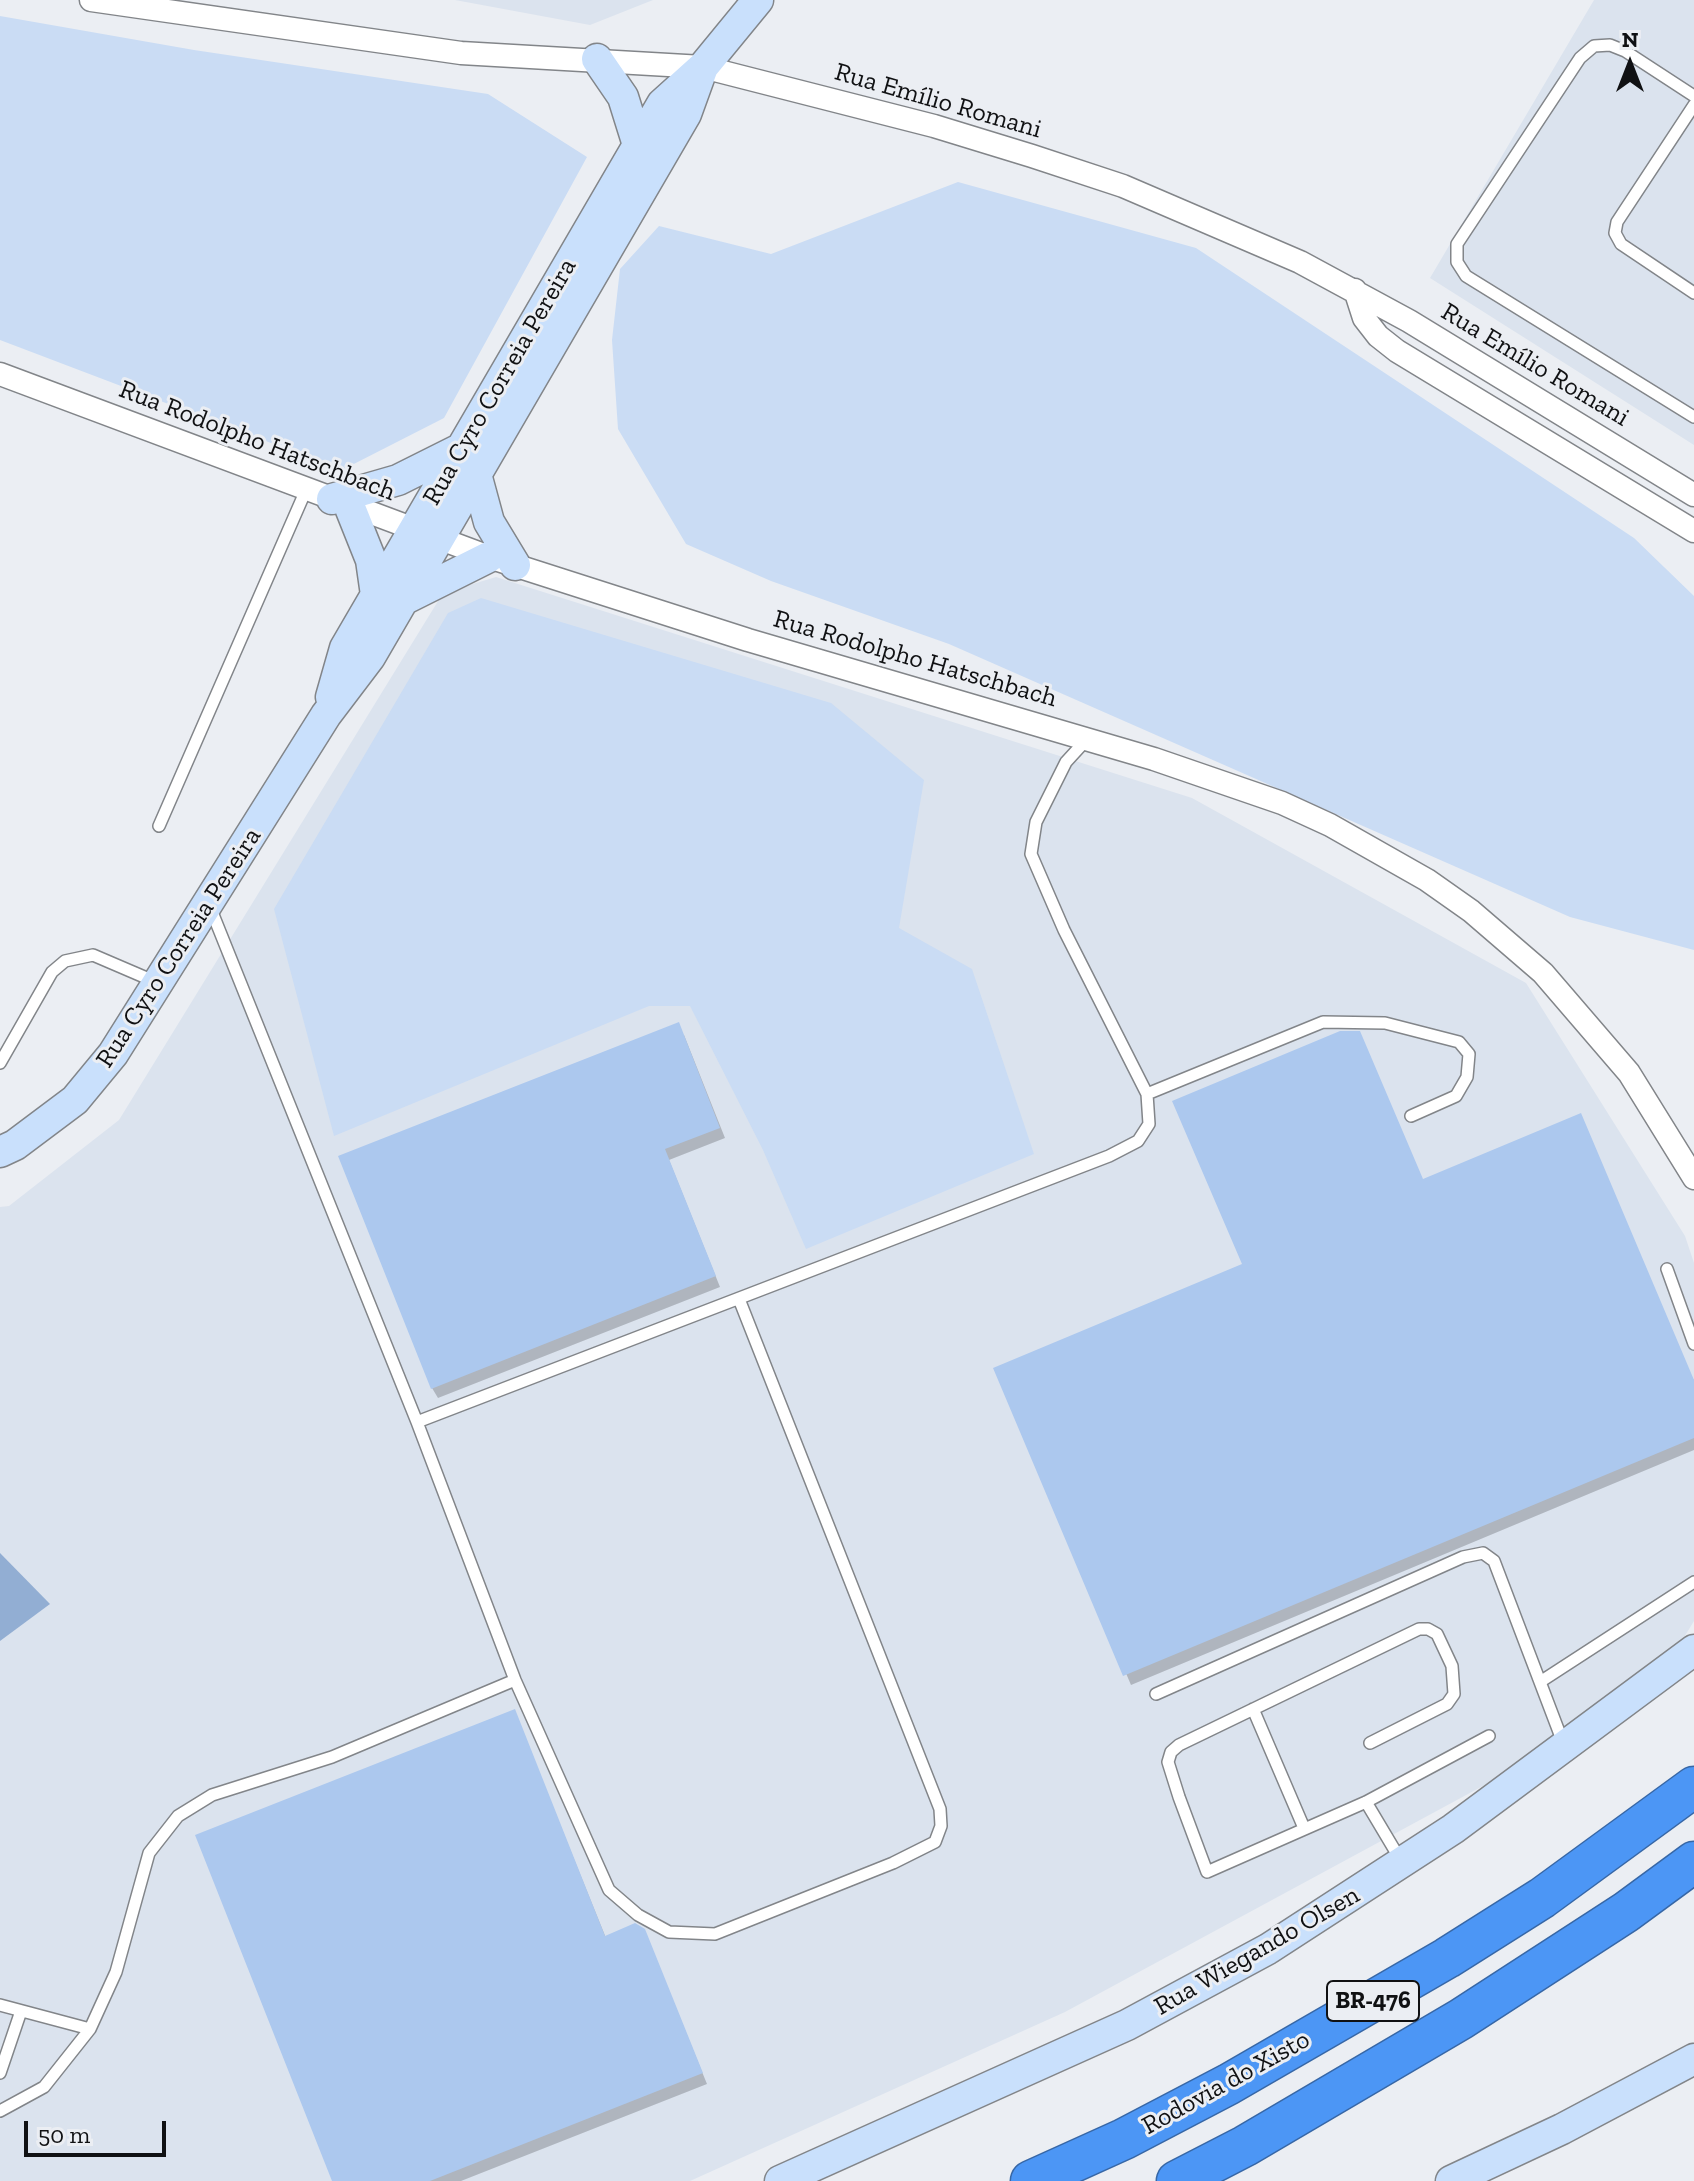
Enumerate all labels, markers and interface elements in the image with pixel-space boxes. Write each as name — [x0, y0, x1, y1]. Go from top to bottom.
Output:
north arrow — [1590, 24, 1670, 104]
text: N — [1622, 26, 1638, 53]
street label: Rua Emílio Romani — [831, 57, 1045, 145]
street label: Rua Cyro Correia Pereira — [417, 253, 583, 511]
street label: Rua Emílio Romani — [1435, 297, 1635, 433]
street label: Rua Rodolpho Hatschbach — [114, 374, 400, 508]
street label: Rua Rodolpho Hatschbach — [770, 604, 1060, 714]
street label: Rua Cyro Correia Pereira — [90, 822, 268, 1074]
street label: Rua Wiegando Olsen — [1149, 1880, 1365, 2022]
road number: BR-476 — [1327, 1981, 1419, 2021]
street label: Rodovia do Xisto — [1137, 2024, 1315, 2142]
scale bar — [28, 2105, 170, 2155]
text: 50 m — [38, 2120, 90, 2149]

